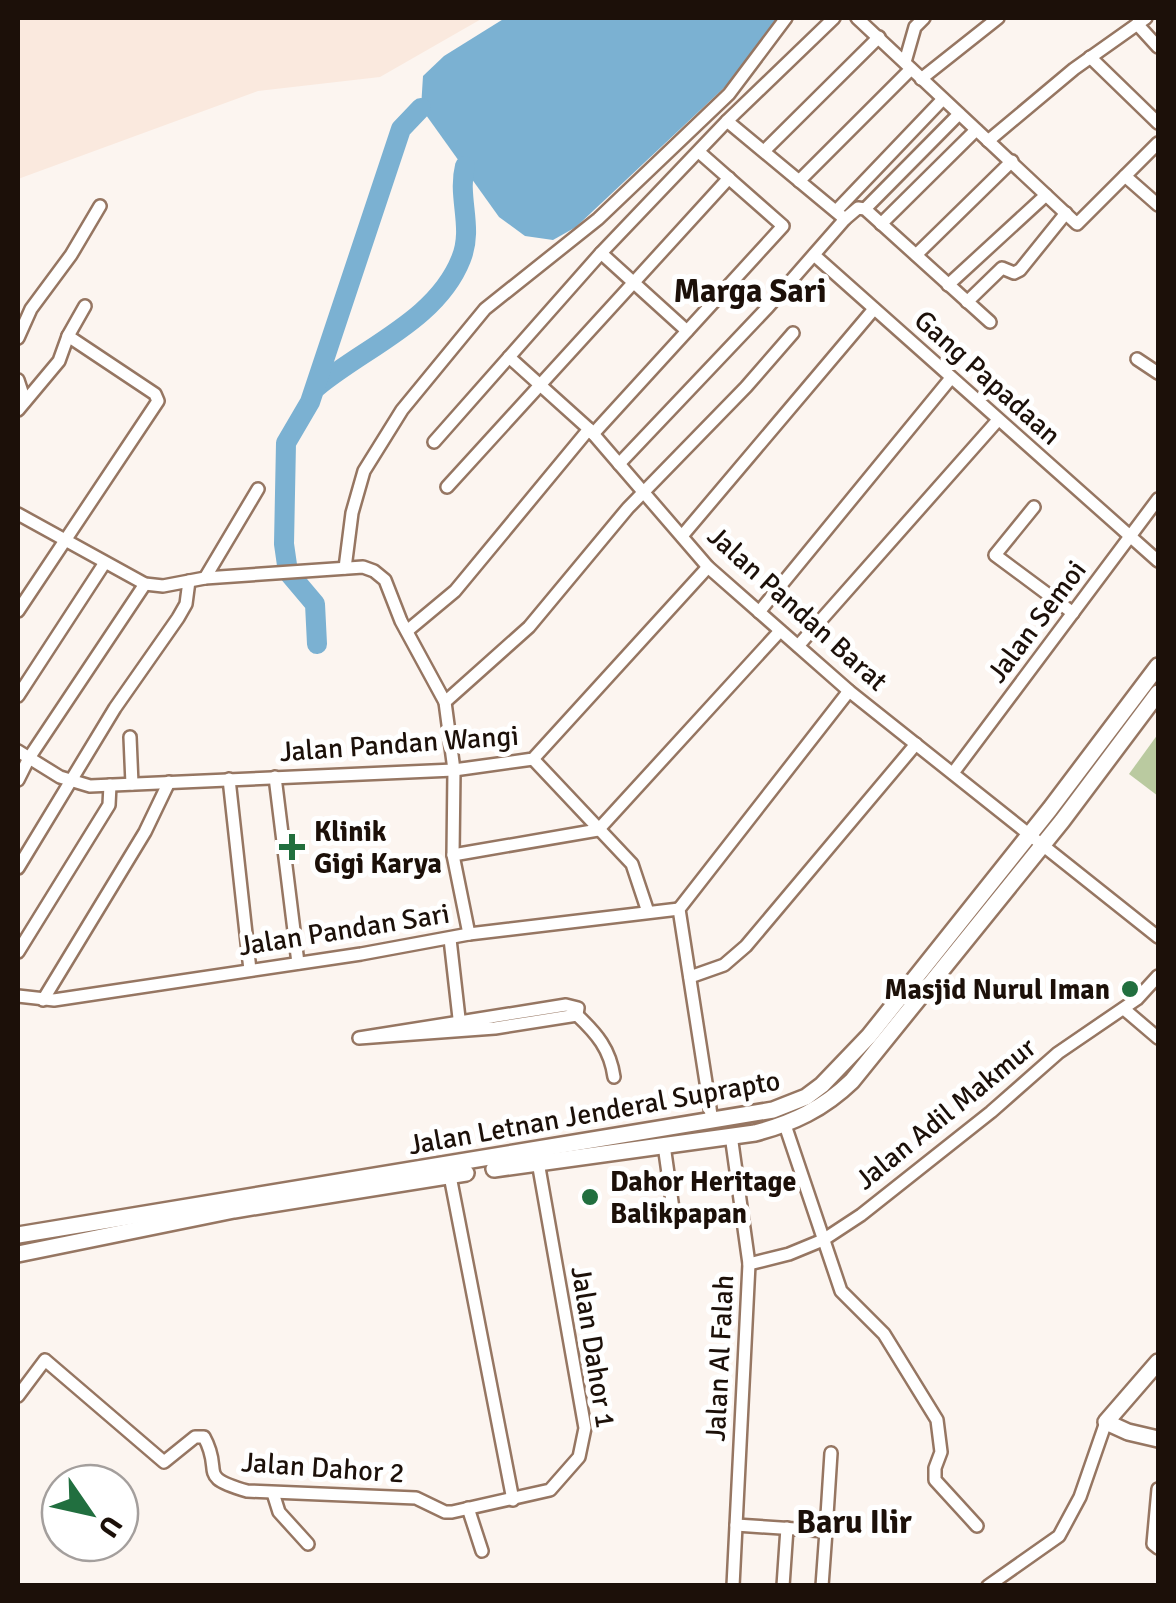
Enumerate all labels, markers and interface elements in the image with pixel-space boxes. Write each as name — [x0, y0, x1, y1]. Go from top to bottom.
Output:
district label: Marga Sari — [673, 272, 827, 311]
street label: Gang Papadaan — [907, 303, 1068, 452]
street label: Jalan Pandan Barat — [700, 519, 894, 698]
street label: Jalan Semoi — [980, 554, 1094, 689]
street label: Jalan Pandan Wangi — [278, 719, 520, 769]
place label: Klinik Gigi Karya — [314, 815, 442, 881]
marker: Klinik Gigi Karya — [279, 834, 305, 860]
street label: Jalan Pandan Sari — [236, 897, 452, 963]
place label: Masjid Nurul Iman — [884, 973, 1110, 1007]
marker: Masjid Nurul Iman — [1119, 978, 1141, 1000]
street label: Jalan Adil Makmur — [849, 1030, 1043, 1197]
street label: Jalan Letnan Jenderal Suprapto — [406, 1064, 783, 1162]
place label: Dahor Heritage Balikpapan — [610, 1165, 796, 1231]
marker: Dahor Heritage Balikpapan — [579, 1186, 601, 1208]
street label: Jalan Dahor 1 — [563, 1264, 623, 1431]
street label: Jalan Al Falah — [699, 1274, 741, 1442]
street label: Jalan Dahor 2 — [240, 1445, 406, 1491]
north arrow — [40, 1463, 140, 1563]
district label: Baru Ilir — [796, 1503, 912, 1542]
text: U — [91, 1509, 129, 1544]

